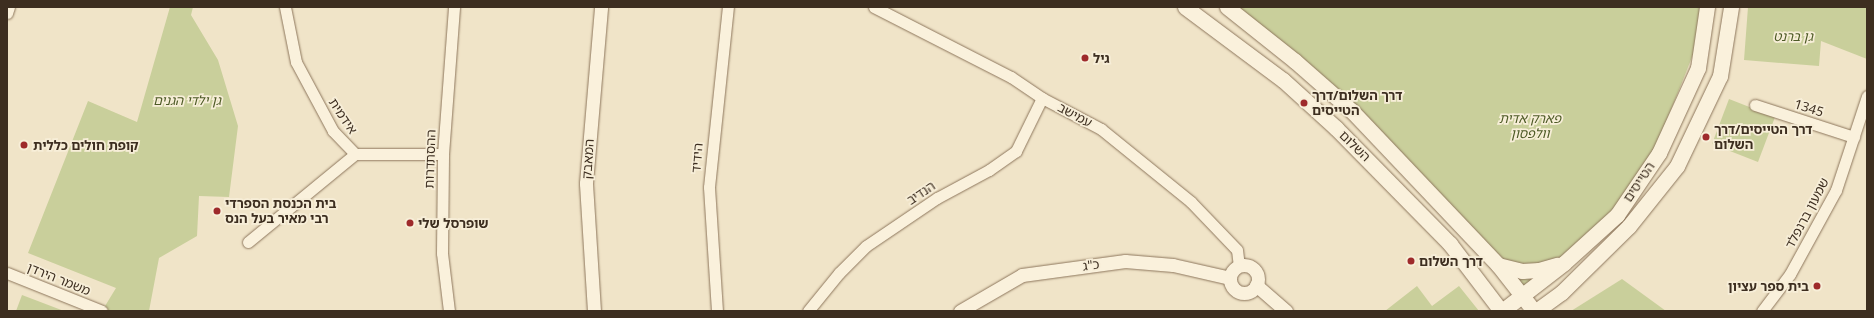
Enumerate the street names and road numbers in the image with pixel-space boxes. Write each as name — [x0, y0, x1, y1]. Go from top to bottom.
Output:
street label: אידמית — [325, 95, 361, 137]
street label: 1345 — [1792, 96, 1826, 120]
street label: עמישב — [1055, 99, 1095, 131]
street label: השלום — [1336, 128, 1374, 164]
street label: ההסתדרות — [421, 129, 439, 189]
street label: המאבק — [579, 138, 597, 180]
street label: הידיד — [688, 142, 706, 174]
street label: הטייסים — [1620, 159, 1658, 205]
street label: שמעון ברנפלד — [1782, 175, 1832, 251]
street label: הנדיב — [904, 178, 938, 208]
street label: כ"ג — [1082, 256, 1100, 274]
street label: משמר הירדן — [25, 259, 93, 299]

